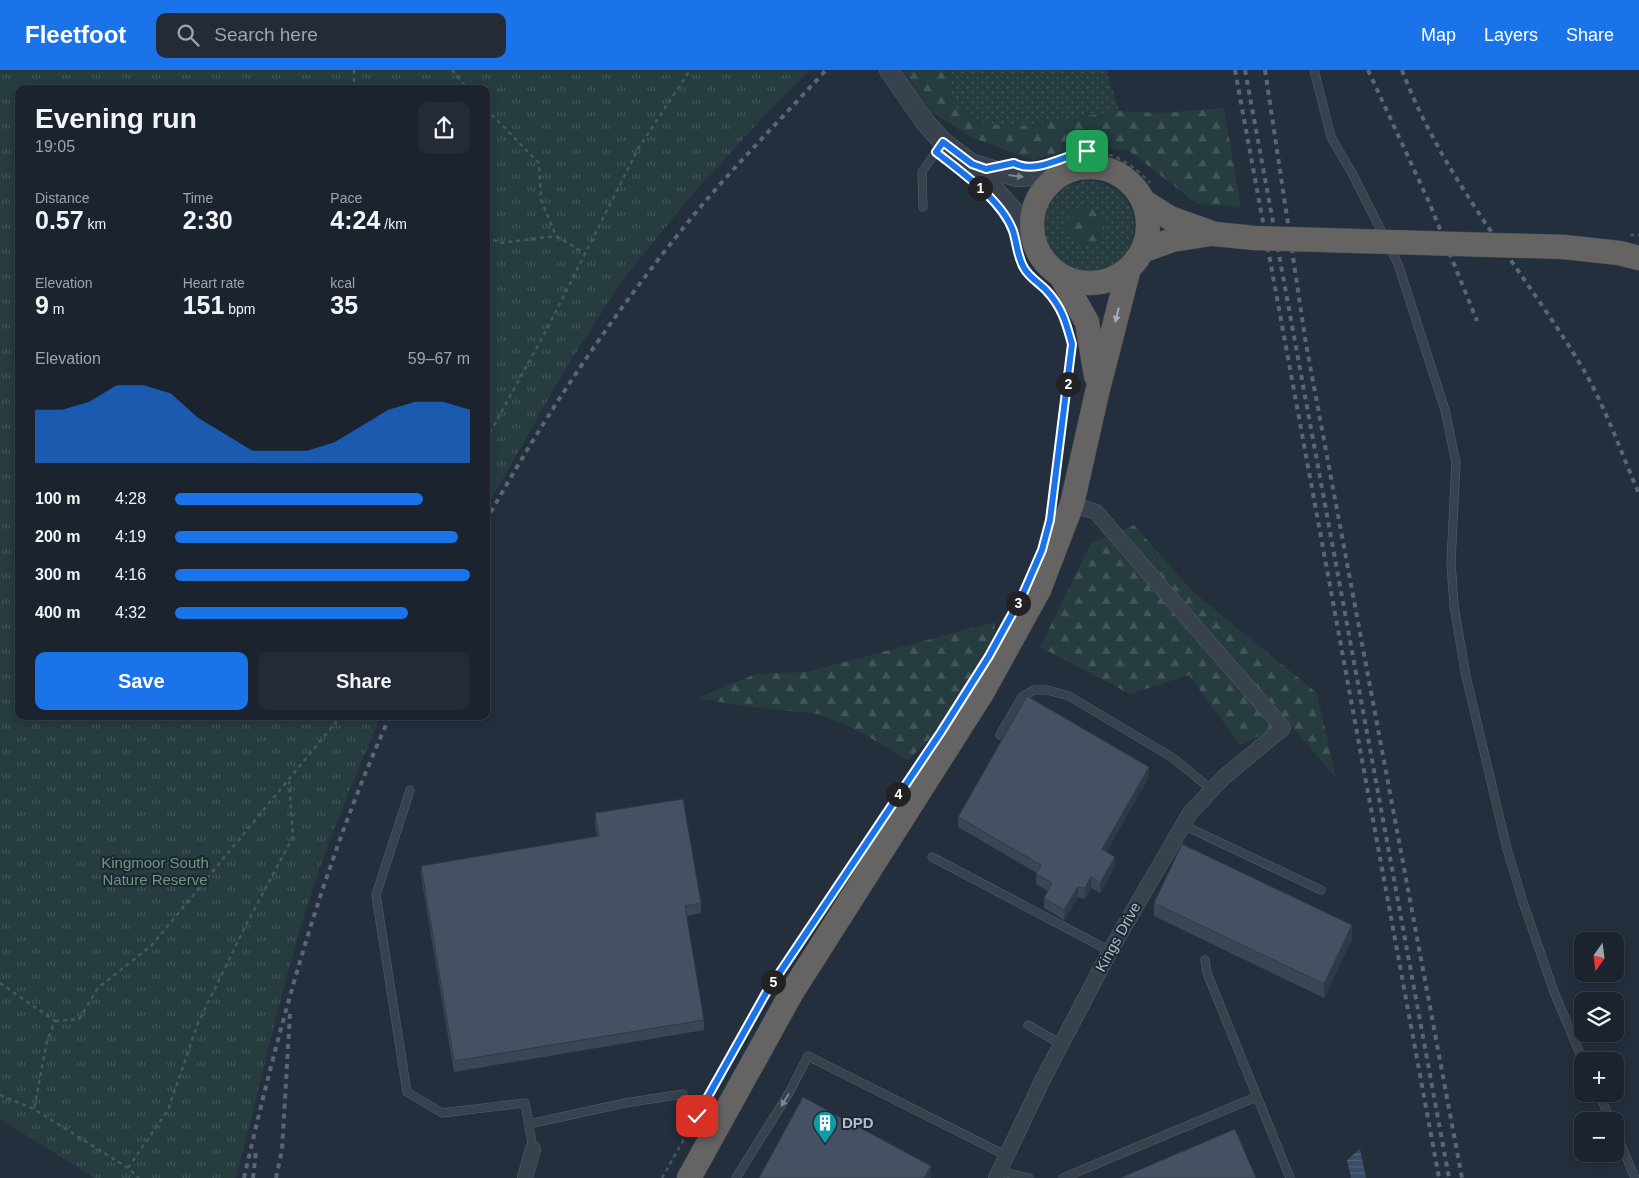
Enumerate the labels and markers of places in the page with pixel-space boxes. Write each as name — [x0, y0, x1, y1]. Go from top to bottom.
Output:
pin — [1066, 130, 1108, 172]
pin: 1 — [968, 176, 992, 200]
pin: 2 — [1056, 372, 1080, 396]
pin: 3 — [1006, 590, 1030, 616]
pin: 4 — [886, 782, 910, 806]
pin: 5 — [760, 970, 786, 994]
pin — [676, 1095, 718, 1137]
building icon: DPD — [812, 1110, 838, 1144]
place label: DPD — [842, 1114, 874, 1131]

